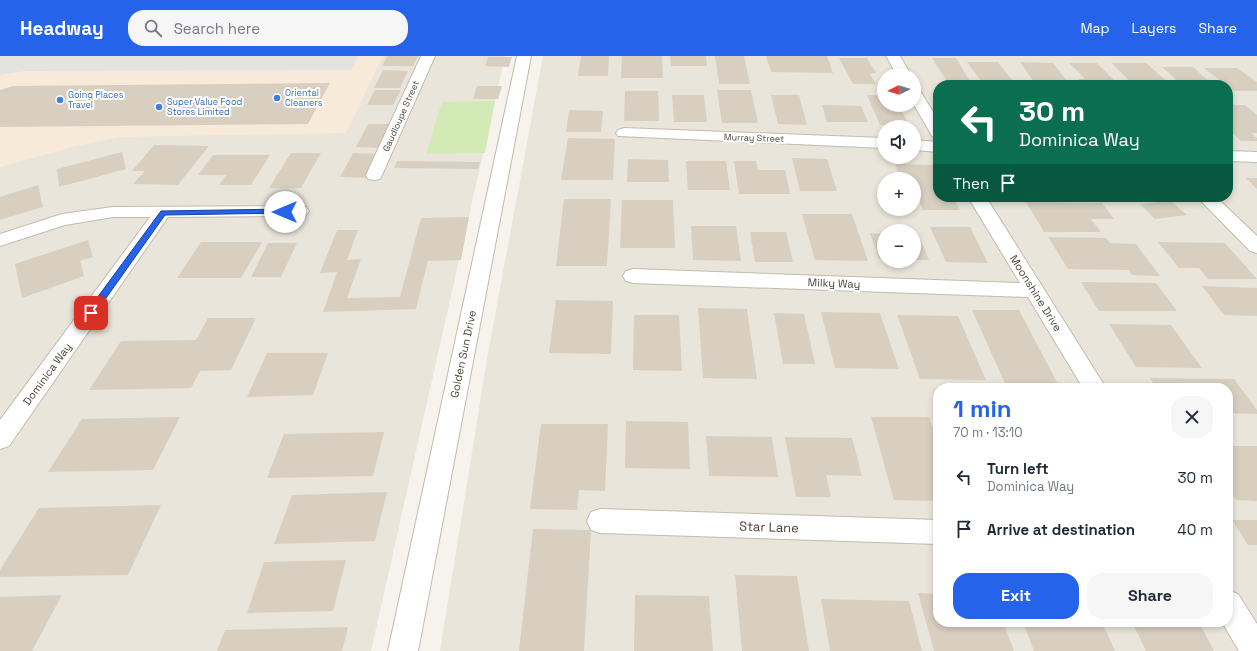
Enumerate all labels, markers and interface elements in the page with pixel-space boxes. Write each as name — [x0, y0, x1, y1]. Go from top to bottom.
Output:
search box — [128, 10, 408, 46]
text: Headway — [20, 16, 104, 41]
icon: search — [142, 17, 164, 39]
text: Search here — [174, 19, 260, 38]
text: Map — [1080, 19, 1110, 37]
text: Layers — [1132, 19, 1176, 37]
text: Share — [1198, 19, 1237, 37]
north arrow — [877, 68, 921, 112]
map controls — [877, 68, 921, 268]
street label: Gaudloupe Street — [380, 79, 422, 153]
place label: Oriental Cleaners — [285, 87, 323, 109]
place label: Going Places Travel — [68, 89, 124, 111]
marker: Oriental Cleaners — [272, 93, 282, 103]
text: 30 m — [1019, 93, 1085, 129]
marker: Going Places Travel — [55, 95, 65, 105]
place label: Super Value Food Stores Limited — [167, 96, 242, 118]
icon: left — [953, 96, 1005, 148]
marker: Super Value Food Stores Limited — [154, 102, 164, 112]
button: sound — [877, 120, 921, 164]
text: Dominica Way — [1019, 128, 1140, 151]
street label: Murray Street — [724, 131, 784, 145]
button: + — [877, 172, 921, 216]
icon: arrive — [997, 172, 1019, 194]
text: Then — [953, 174, 989, 193]
position arrow — [264, 191, 306, 233]
button: − — [877, 224, 921, 268]
street label: Moonshine Drive — [1007, 252, 1065, 334]
street label: Milky Way — [807, 275, 861, 291]
pin — [74, 296, 108, 330]
icon: arrive — [80, 302, 102, 324]
street label: Golden Sun Drive — [447, 309, 479, 399]
street label: Dominica Way — [20, 340, 74, 408]
text: 1 min — [953, 393, 1012, 424]
button: close — [1171, 396, 1213, 438]
text: 70 m · 13:10 — [953, 424, 1023, 441]
text: Turn left — [987, 459, 1049, 478]
icon: left — [953, 466, 975, 488]
text: 30 m — [1178, 468, 1213, 487]
text: Dominica Way — [987, 478, 1074, 495]
street label: Star Lane — [739, 517, 799, 537]
icon: arrive — [953, 518, 975, 540]
text: Arrive at destination — [987, 520, 1135, 539]
text: 40 m — [1177, 520, 1213, 539]
button: Exit — [953, 573, 1079, 619]
button: Share — [1087, 573, 1213, 619]

